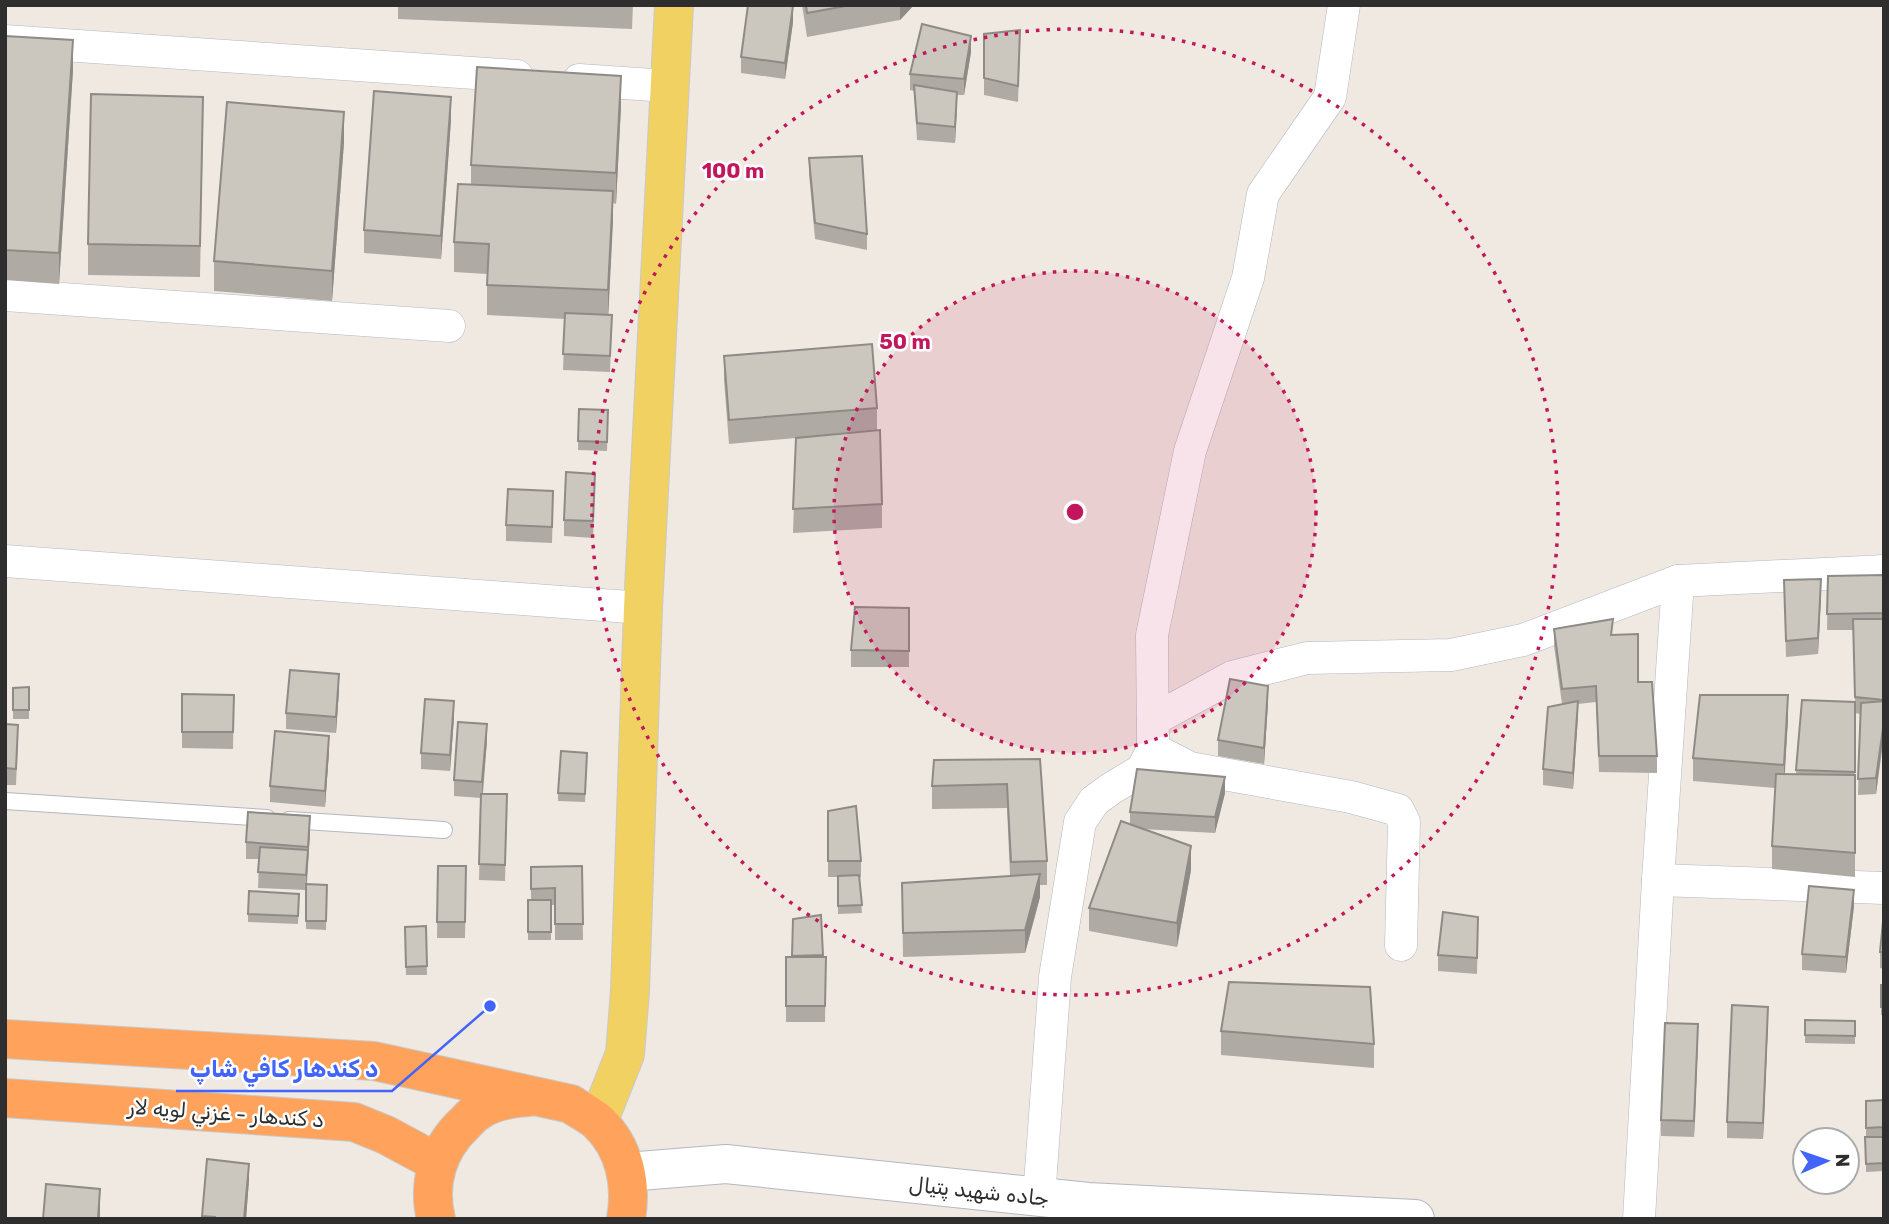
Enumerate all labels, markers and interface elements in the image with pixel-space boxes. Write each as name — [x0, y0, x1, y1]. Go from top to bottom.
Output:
text: 100 m — [702, 158, 764, 183]
text: 50 m — [879, 329, 931, 354]
centre of rings — [1063, 500, 1087, 524]
callout: د کندهار کافي شاپ — [176, 1047, 392, 1091]
text: د کندهار کافي شاپ — [190, 1055, 378, 1087]
street label: د کندهار - غزني لويه لار — [125, 1094, 325, 1136]
north arrow — [1791, 1126, 1861, 1196]
text: N — [1831, 1153, 1854, 1168]
street label: جاده شهید پتیال — [908, 1171, 1050, 1213]

